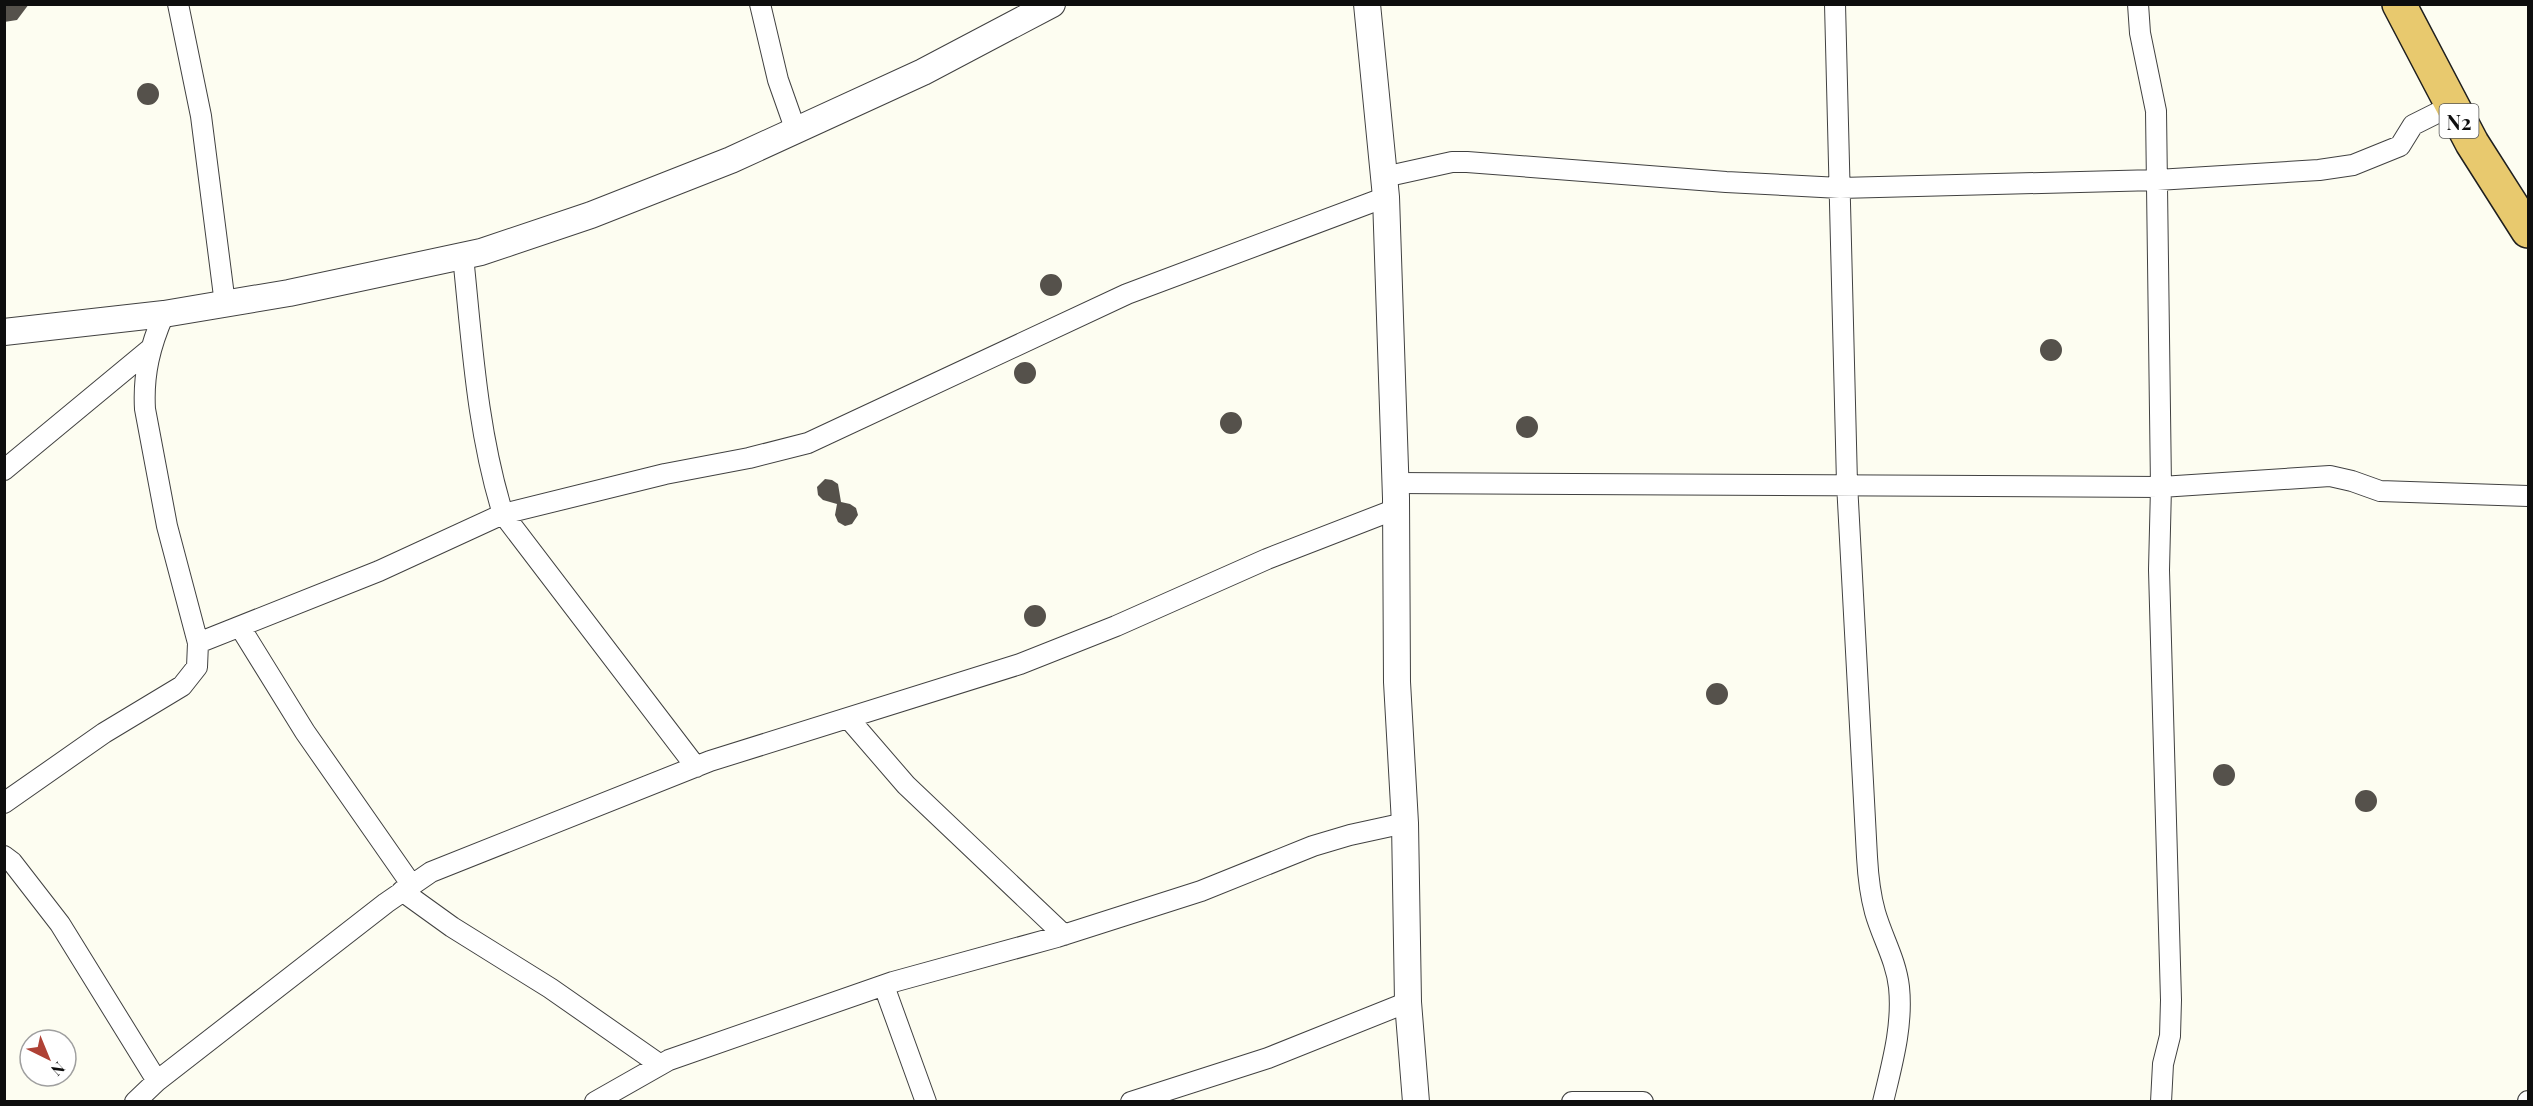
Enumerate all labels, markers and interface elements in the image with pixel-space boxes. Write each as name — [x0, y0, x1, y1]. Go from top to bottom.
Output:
road number: N2 — [2440, 104, 2478, 138]
north arrow — [18, 1028, 78, 1088]
text: N — [47, 1058, 70, 1081]

